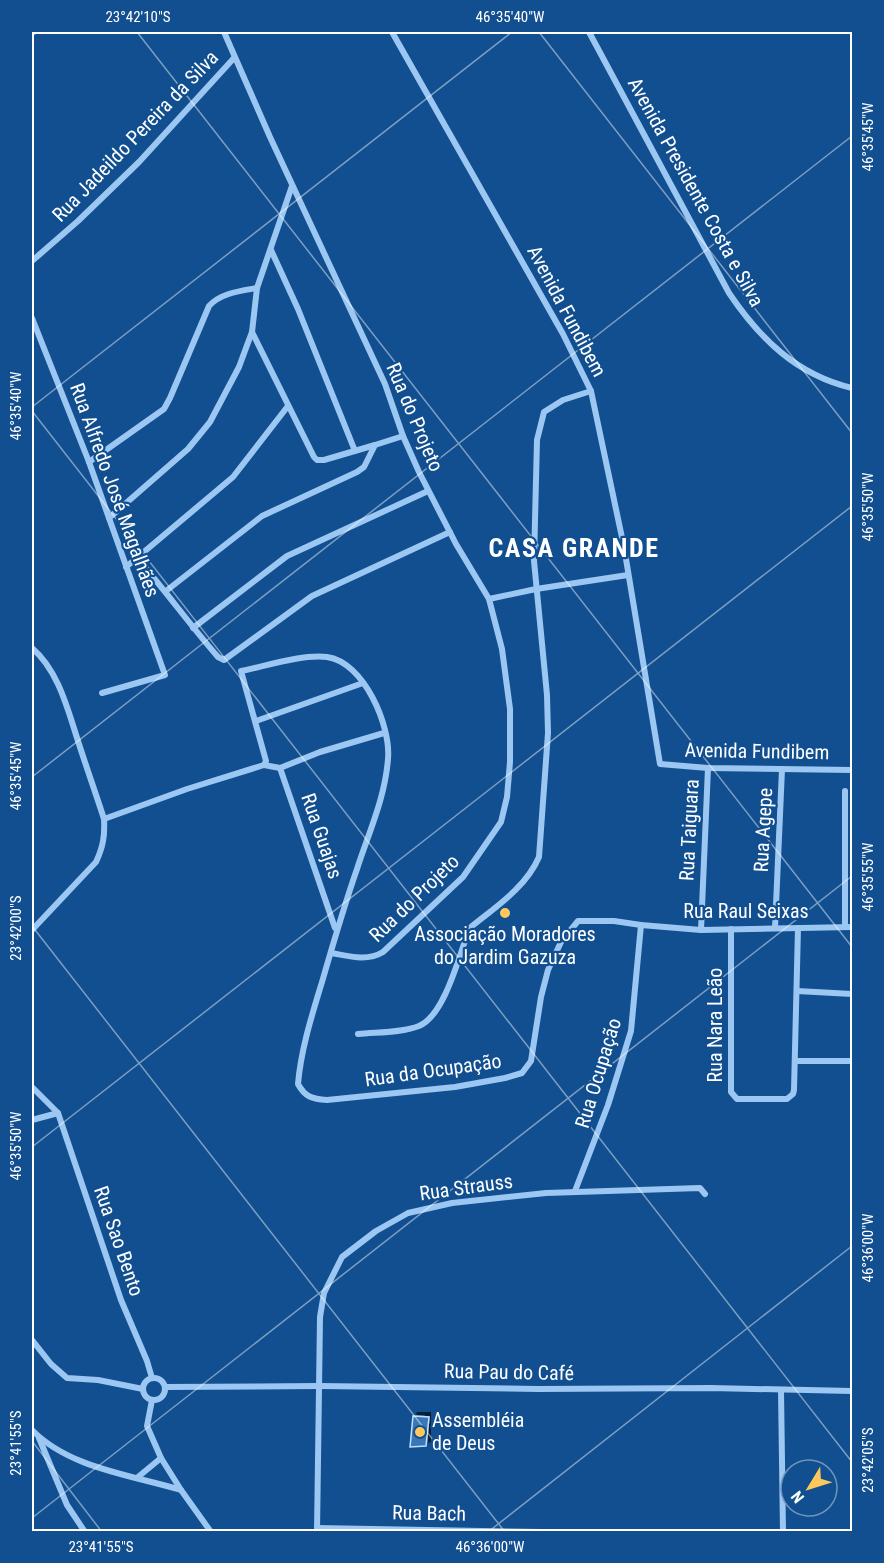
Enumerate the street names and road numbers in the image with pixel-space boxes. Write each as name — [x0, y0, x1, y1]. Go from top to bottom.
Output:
street label: Rua Jadeildo Pereira da Silva — [47, 46, 223, 226]
street label: Avenida Presidente Costa e Silva — [623, 73, 769, 311]
street label: Avenida Fundibem — [522, 241, 612, 381]
street label: Rua do Projeto — [381, 359, 449, 475]
street label: Rua Alfredo José Magalhães — [65, 380, 165, 600]
street label: Avenida Fundibem — [684, 738, 830, 764]
street label: Rua Taiguara — [674, 778, 704, 882]
street label: Rua Agepe — [749, 787, 777, 873]
street label: Rua Guajas — [296, 790, 348, 882]
street label: Rua do Projeto — [364, 849, 464, 947]
street label: Rua Raul Seixas — [683, 899, 809, 923]
street label: Rua Nara Leão — [703, 968, 727, 1082]
street label: Rua Ocupação — [570, 1015, 626, 1131]
street label: Rua da Ocupação — [363, 1049, 503, 1091]
street label: Rua Strauss — [418, 1169, 514, 1205]
street label: Rua Sao Bento — [89, 1183, 149, 1299]
street label: Rua Pau do Café — [444, 1359, 574, 1385]
street label: Rua Bach — [392, 1500, 466, 1526]

